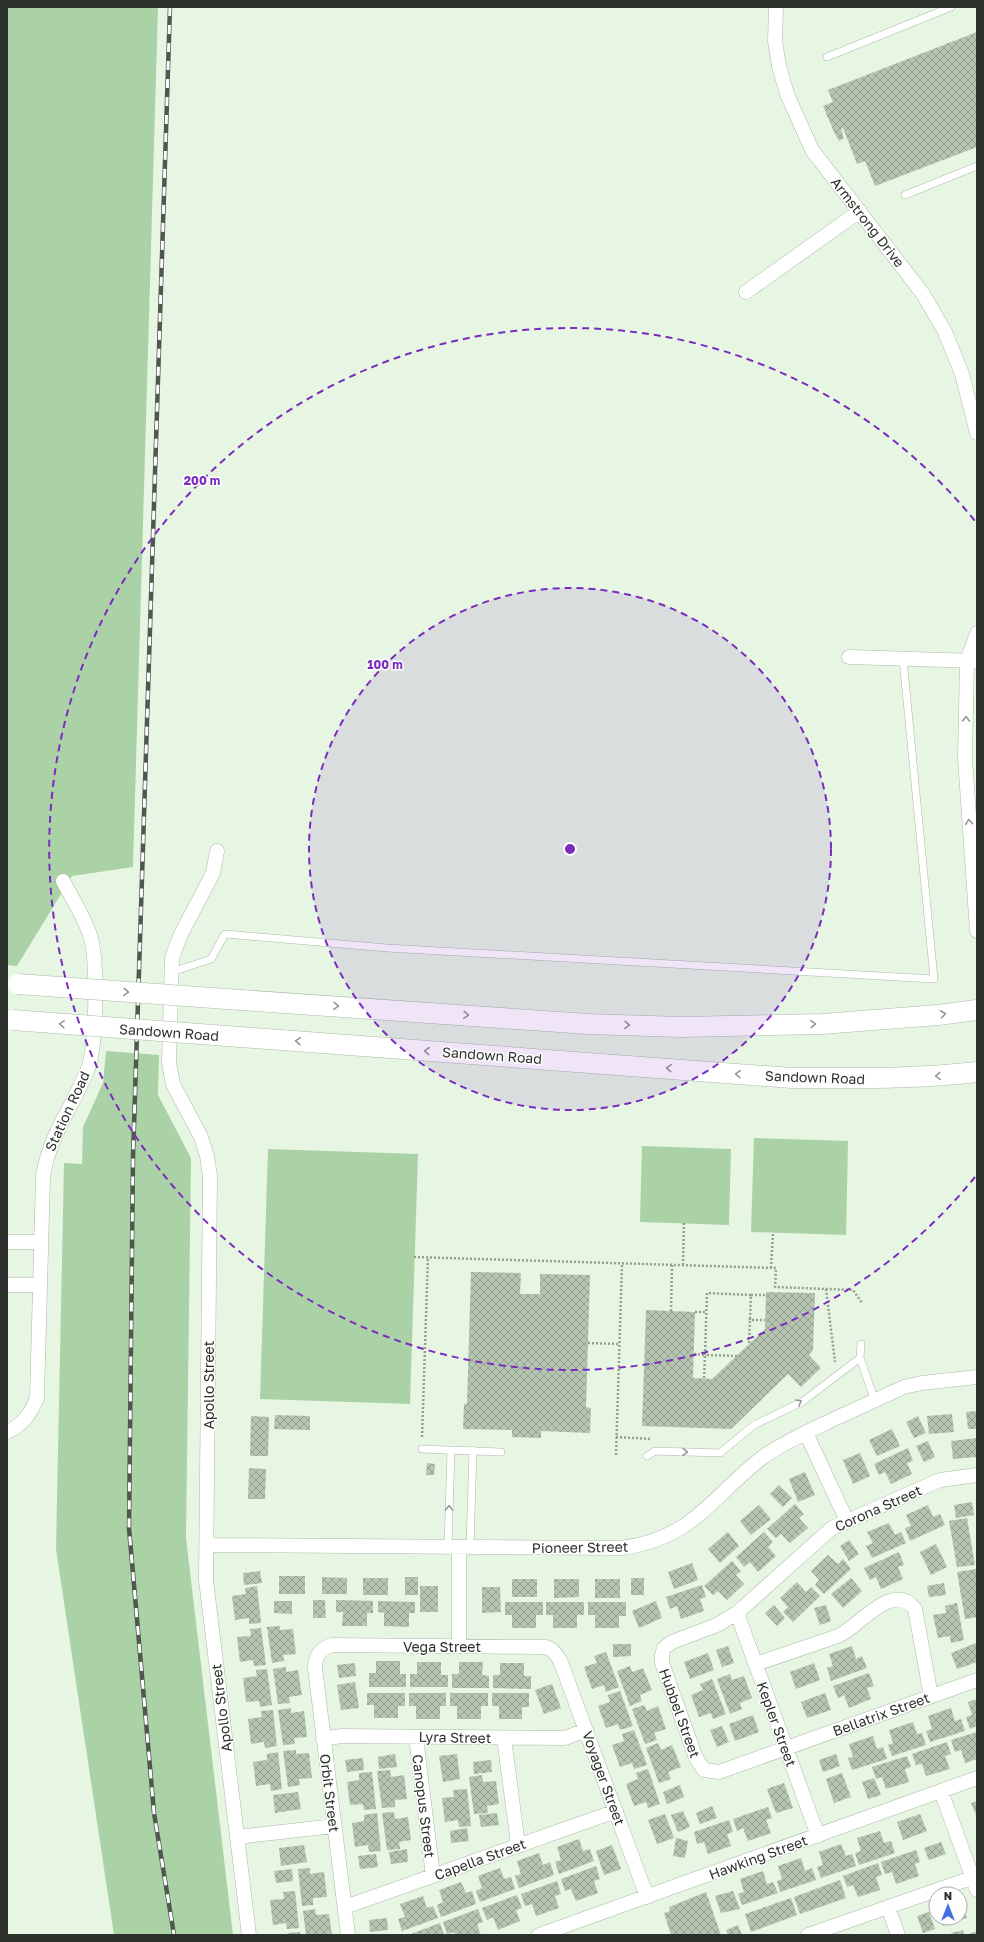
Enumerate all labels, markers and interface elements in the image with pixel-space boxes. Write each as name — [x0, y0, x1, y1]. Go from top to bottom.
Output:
street label: Armstrong Drive — [828, 174, 908, 270]
text: 200 m — [184, 473, 220, 488]
text: 100 m — [367, 657, 403, 672]
one-way arrow — [962, 716, 970, 722]
one-way arrow — [964, 819, 973, 826]
centre of rings — [563, 842, 577, 856]
one-way arrow — [123, 987, 129, 996]
one-way arrow — [333, 1002, 339, 1011]
one-way arrow — [940, 1010, 946, 1019]
one-way arrow — [463, 1011, 469, 1020]
one-way arrow — [59, 1019, 65, 1028]
street label: Sandown Road — [118, 1020, 220, 1044]
one-way arrow — [810, 1020, 816, 1029]
one-way arrow — [624, 1021, 630, 1030]
one-way arrow — [295, 1037, 301, 1046]
street label: Sandown Road — [441, 1043, 543, 1067]
one-way arrow — [424, 1046, 430, 1055]
one-way arrow — [666, 1064, 672, 1073]
street label: Sandown Road — [765, 1067, 865, 1087]
street label: Station Road — [41, 1068, 93, 1154]
one-way arrow — [735, 1069, 741, 1078]
one-way arrow — [935, 1072, 941, 1081]
street label: Apollo Street — [200, 1341, 217, 1429]
one-way arrow — [795, 1400, 802, 1407]
one-way arrow — [682, 1448, 688, 1456]
street label: Corona Street — [832, 1481, 924, 1535]
one-way arrow — [445, 1505, 453, 1511]
street label: Pioneer Street — [532, 1538, 628, 1556]
street label: Vega Street — [403, 1638, 481, 1655]
street label: Apollo Street — [207, 1663, 235, 1753]
street label: Hubbel Street — [656, 1666, 704, 1760]
street label: Kepler Street — [754, 1679, 800, 1769]
street label: Bellatrix Street — [830, 1689, 932, 1739]
street label: Lyra Street — [418, 1728, 492, 1746]
street label: Voyager Street — [579, 1729, 629, 1827]
street label: Orbit Street — [317, 1753, 343, 1833]
street label: Canopus Street — [409, 1753, 439, 1859]
street label: Hawking Street — [706, 1831, 810, 1883]
street label: Capella Street — [432, 1835, 528, 1883]
north arrow — [928, 1886, 968, 1926]
text: N — [944, 1889, 952, 1902]

